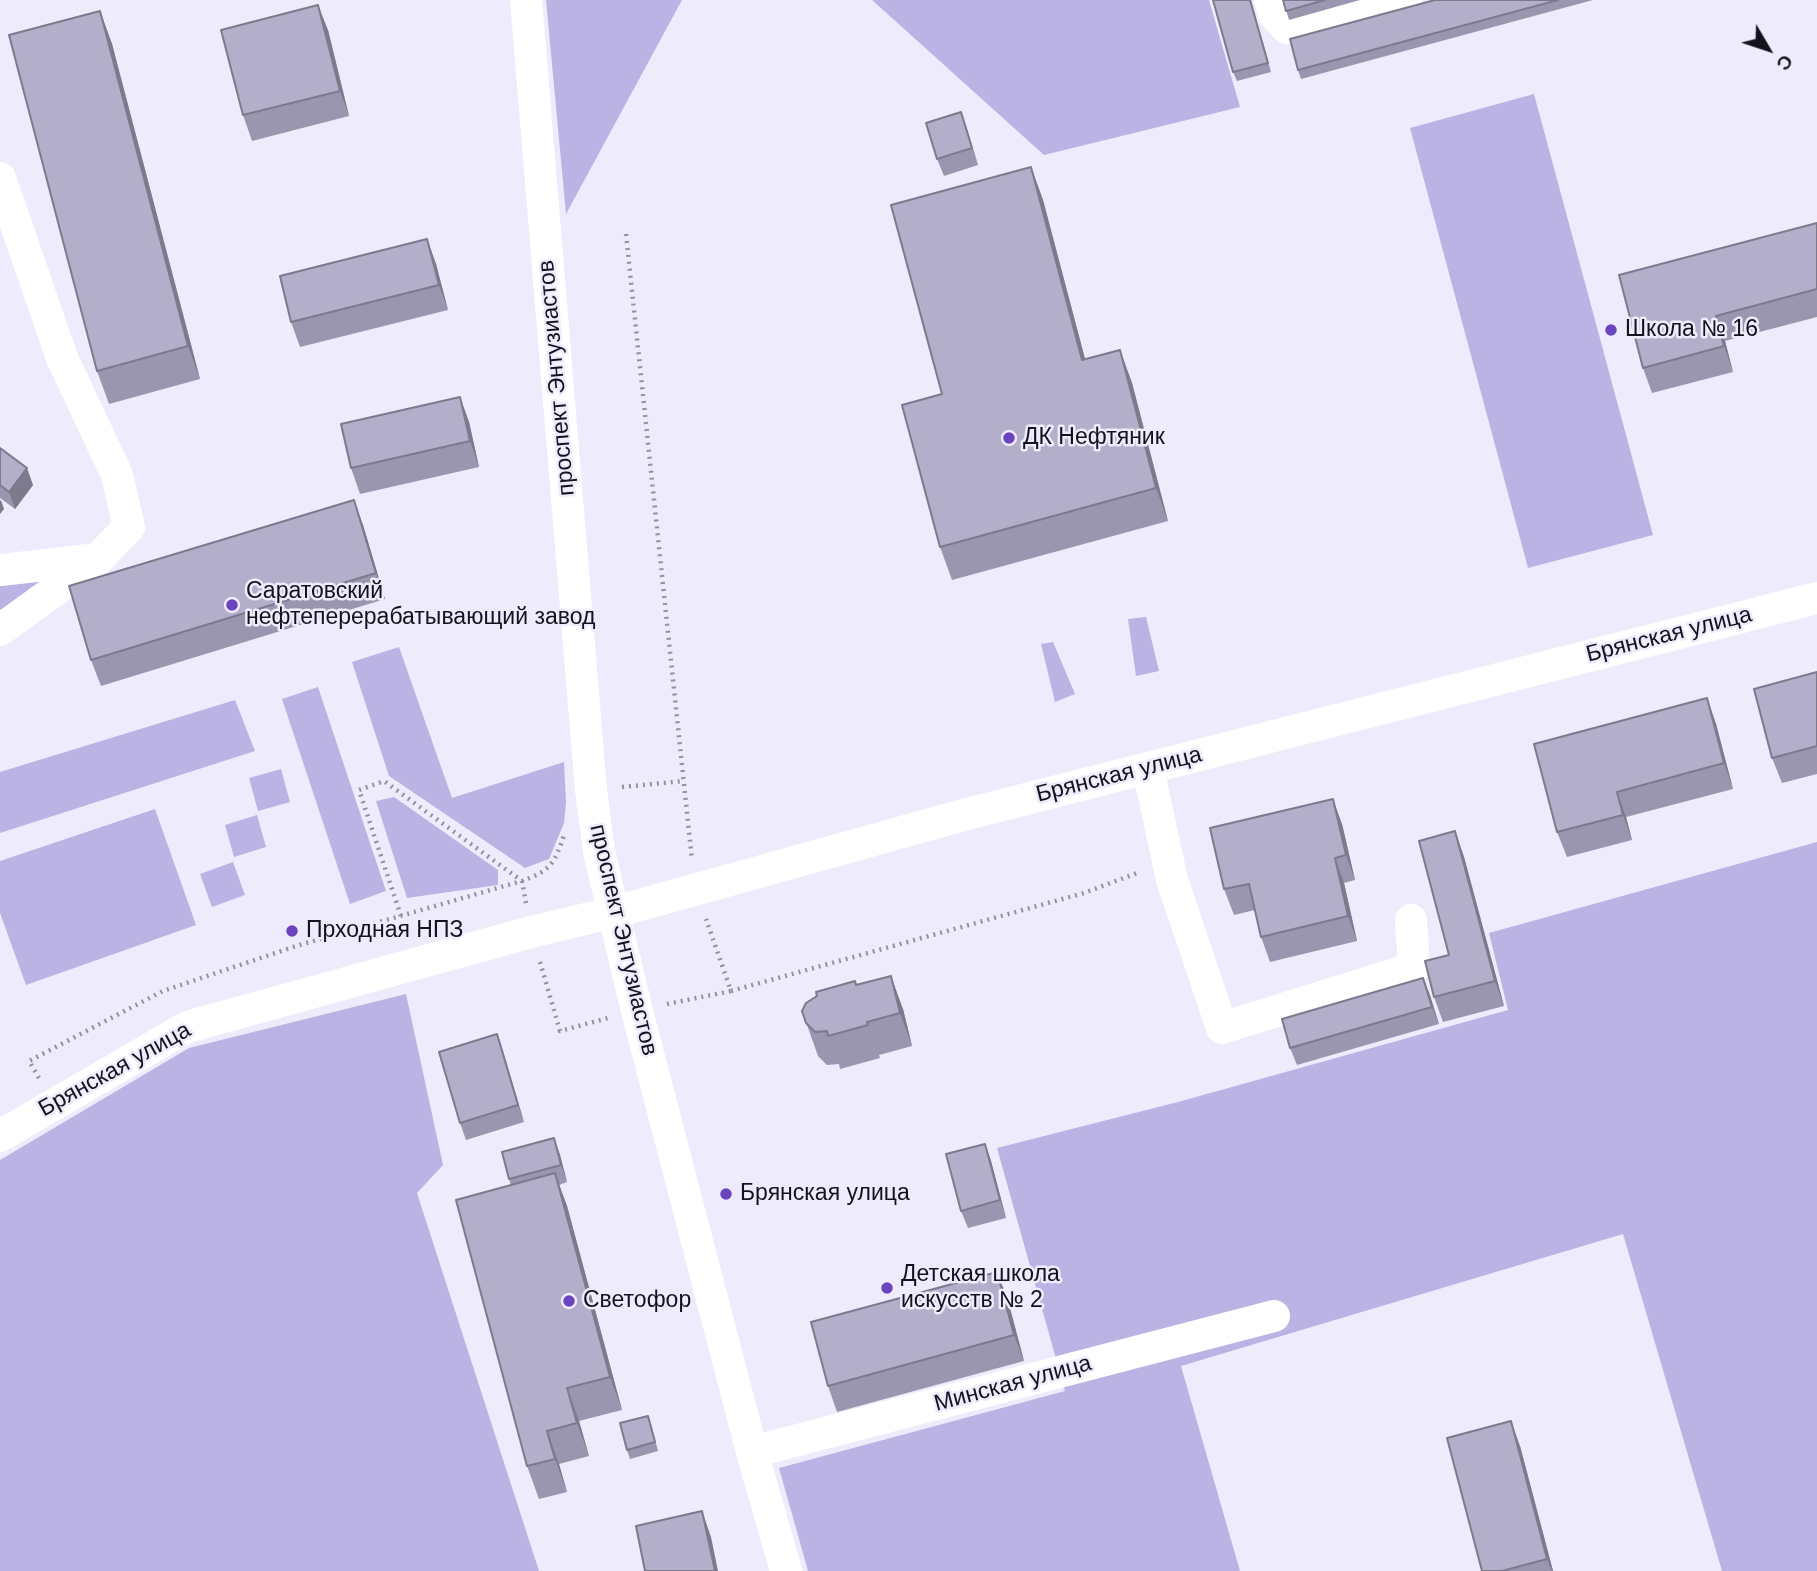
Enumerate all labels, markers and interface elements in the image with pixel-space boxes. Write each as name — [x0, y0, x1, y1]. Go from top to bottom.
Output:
north arrow — [1733, 14, 1803, 84]
text: С — [1772, 51, 1797, 74]
street label: проспект Энтузиастов — [533, 259, 581, 497]
place label: Школа № 16 — [1625, 316, 1758, 344]
marker: Школа № 16 — [1603, 322, 1619, 338]
place label: ДК Нефтяник — [1023, 424, 1165, 452]
marker: ДК Нефтяник — [1001, 430, 1017, 446]
place label: Саратовский нефтеперерабатывающий завод — [246, 578, 595, 632]
marker: Саратовский нефтеперерабатывающий завод — [224, 597, 240, 613]
street label: Брянская улица — [1583, 601, 1755, 669]
street label: Брянская улица — [1033, 741, 1205, 809]
street label: проспект Энтузиастов — [583, 822, 663, 1058]
place label: Прходная НПЗ — [306, 917, 463, 945]
marker: Прходная НПЗ — [284, 923, 300, 939]
street label: Брянская улица — [34, 1017, 196, 1123]
place label: Брянская улица — [740, 1180, 910, 1208]
marker: Брянская улица — [718, 1186, 734, 1202]
place label: Детская школа искусств № 2 — [901, 1261, 1060, 1315]
marker: Детская школа искусств № 2 — [879, 1280, 895, 1296]
place label: Светофор — [583, 1287, 691, 1315]
marker: Светофор — [561, 1293, 577, 1309]
street label: Минская улица — [931, 1350, 1095, 1418]

